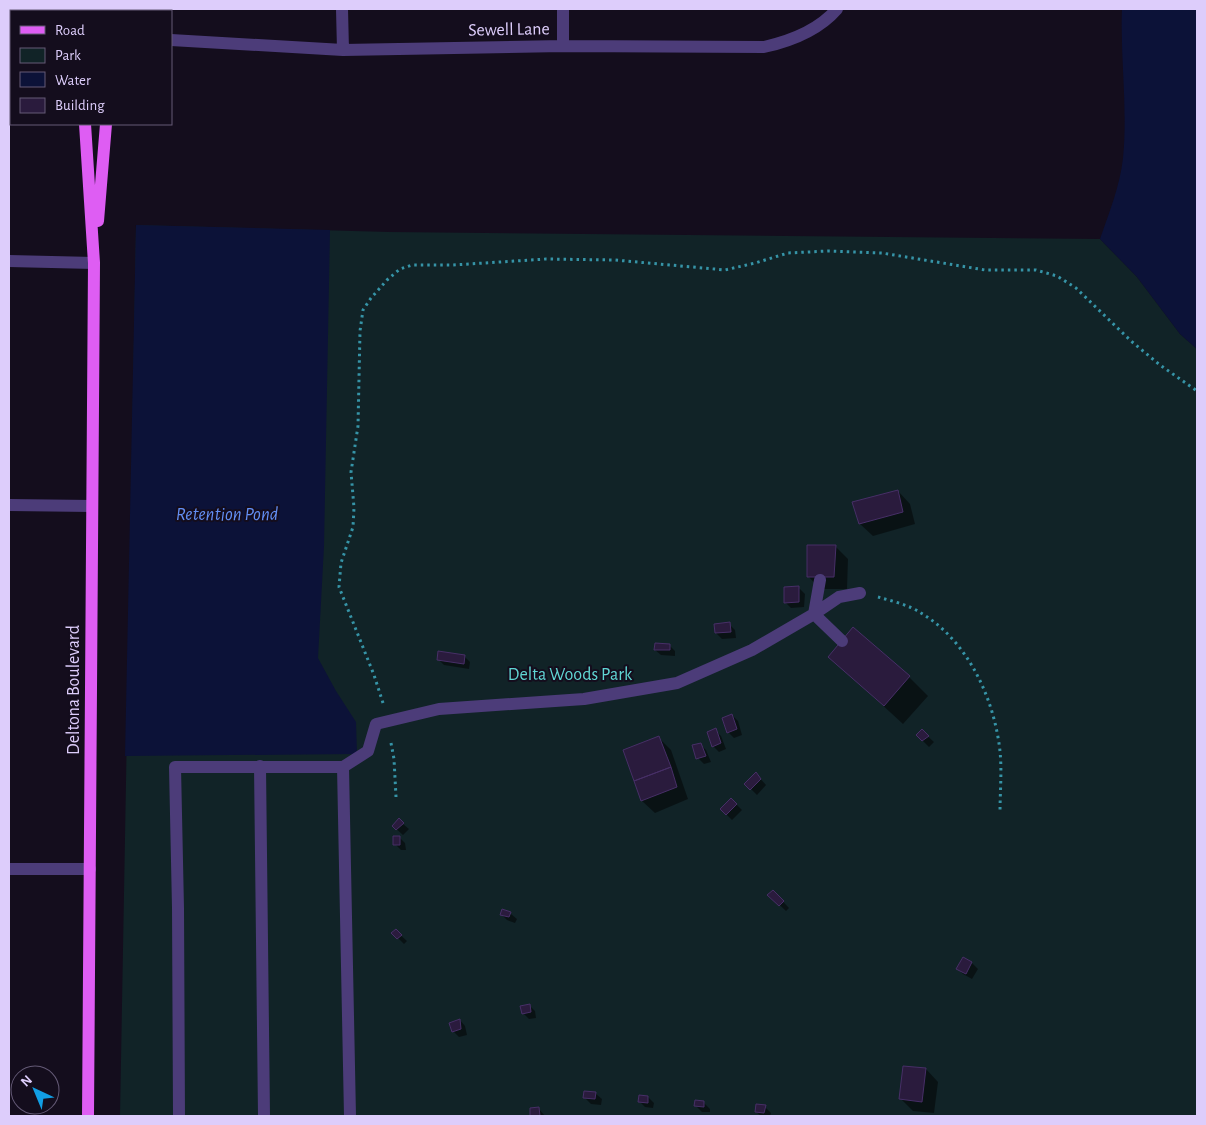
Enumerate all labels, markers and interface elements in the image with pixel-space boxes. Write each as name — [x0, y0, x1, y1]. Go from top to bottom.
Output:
legend — [10, 10, 172, 125]
street label: Sewell Lane — [468, 20, 550, 40]
text: Road — [55, 23, 85, 38]
text: Park — [55, 48, 81, 63]
text: Water — [55, 73, 91, 88]
text: Building — [55, 98, 105, 113]
water label: Retention Pond — [176, 505, 279, 524]
street label: Deltona Boulevard — [65, 625, 83, 755]
park label: Delta Woods Park — [508, 666, 633, 684]
north arrow — [10, 1065, 60, 1115]
text: N — [18, 1073, 35, 1090]

